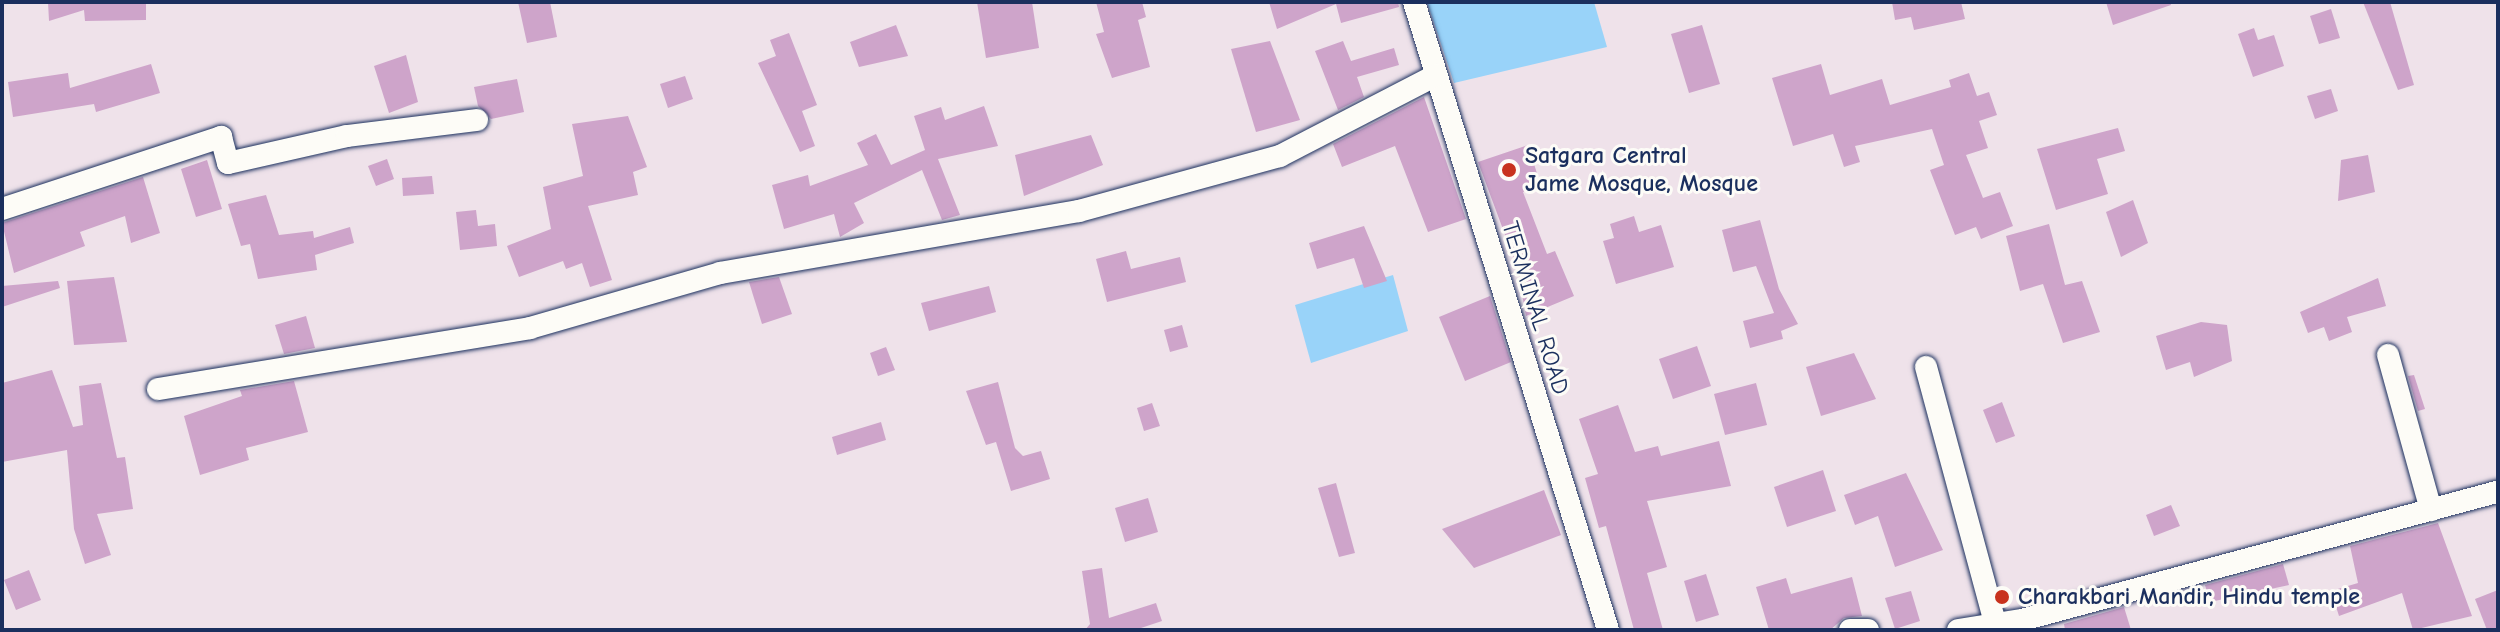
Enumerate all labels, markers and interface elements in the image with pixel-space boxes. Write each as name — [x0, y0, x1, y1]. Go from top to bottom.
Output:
place label: Satgara Central Jame Mosque, Mosque — [1525, 142, 1758, 198]
marker: Satgara Central Jame Mosque, Mosque — [1500, 161, 1518, 179]
street label: TERMINAL ROAD — [1495, 218, 1575, 398]
place label: Charakbari Mandir, Hindu temple — [2018, 583, 2360, 611]
marker: Charakbari Mandir, Hindu temple — [1993, 588, 2011, 606]

